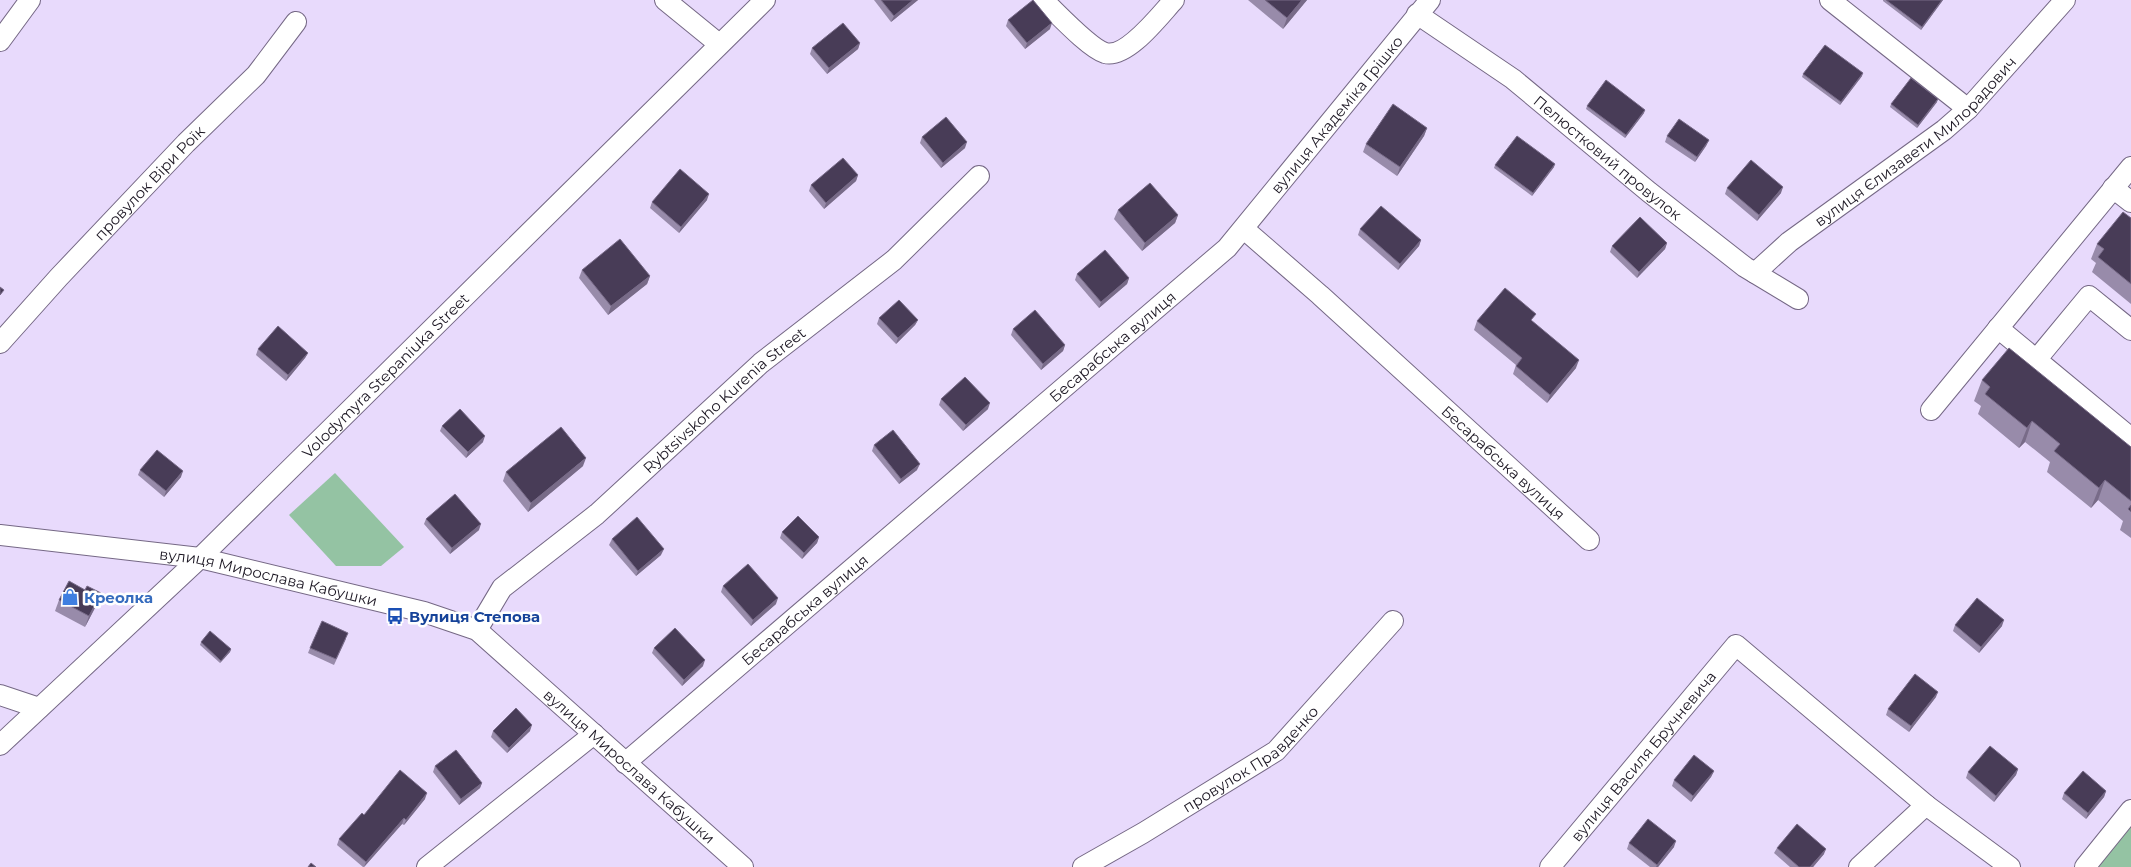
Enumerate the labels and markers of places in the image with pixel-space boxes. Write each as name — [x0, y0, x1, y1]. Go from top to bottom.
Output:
shop icon: Креолка — [60, 587, 80, 607]
place label: Креолка — [84, 588, 153, 607]
bus stop icon: Вулиця Степова — [385, 606, 405, 626]
place label: Вулиця Степова — [409, 607, 540, 626]

